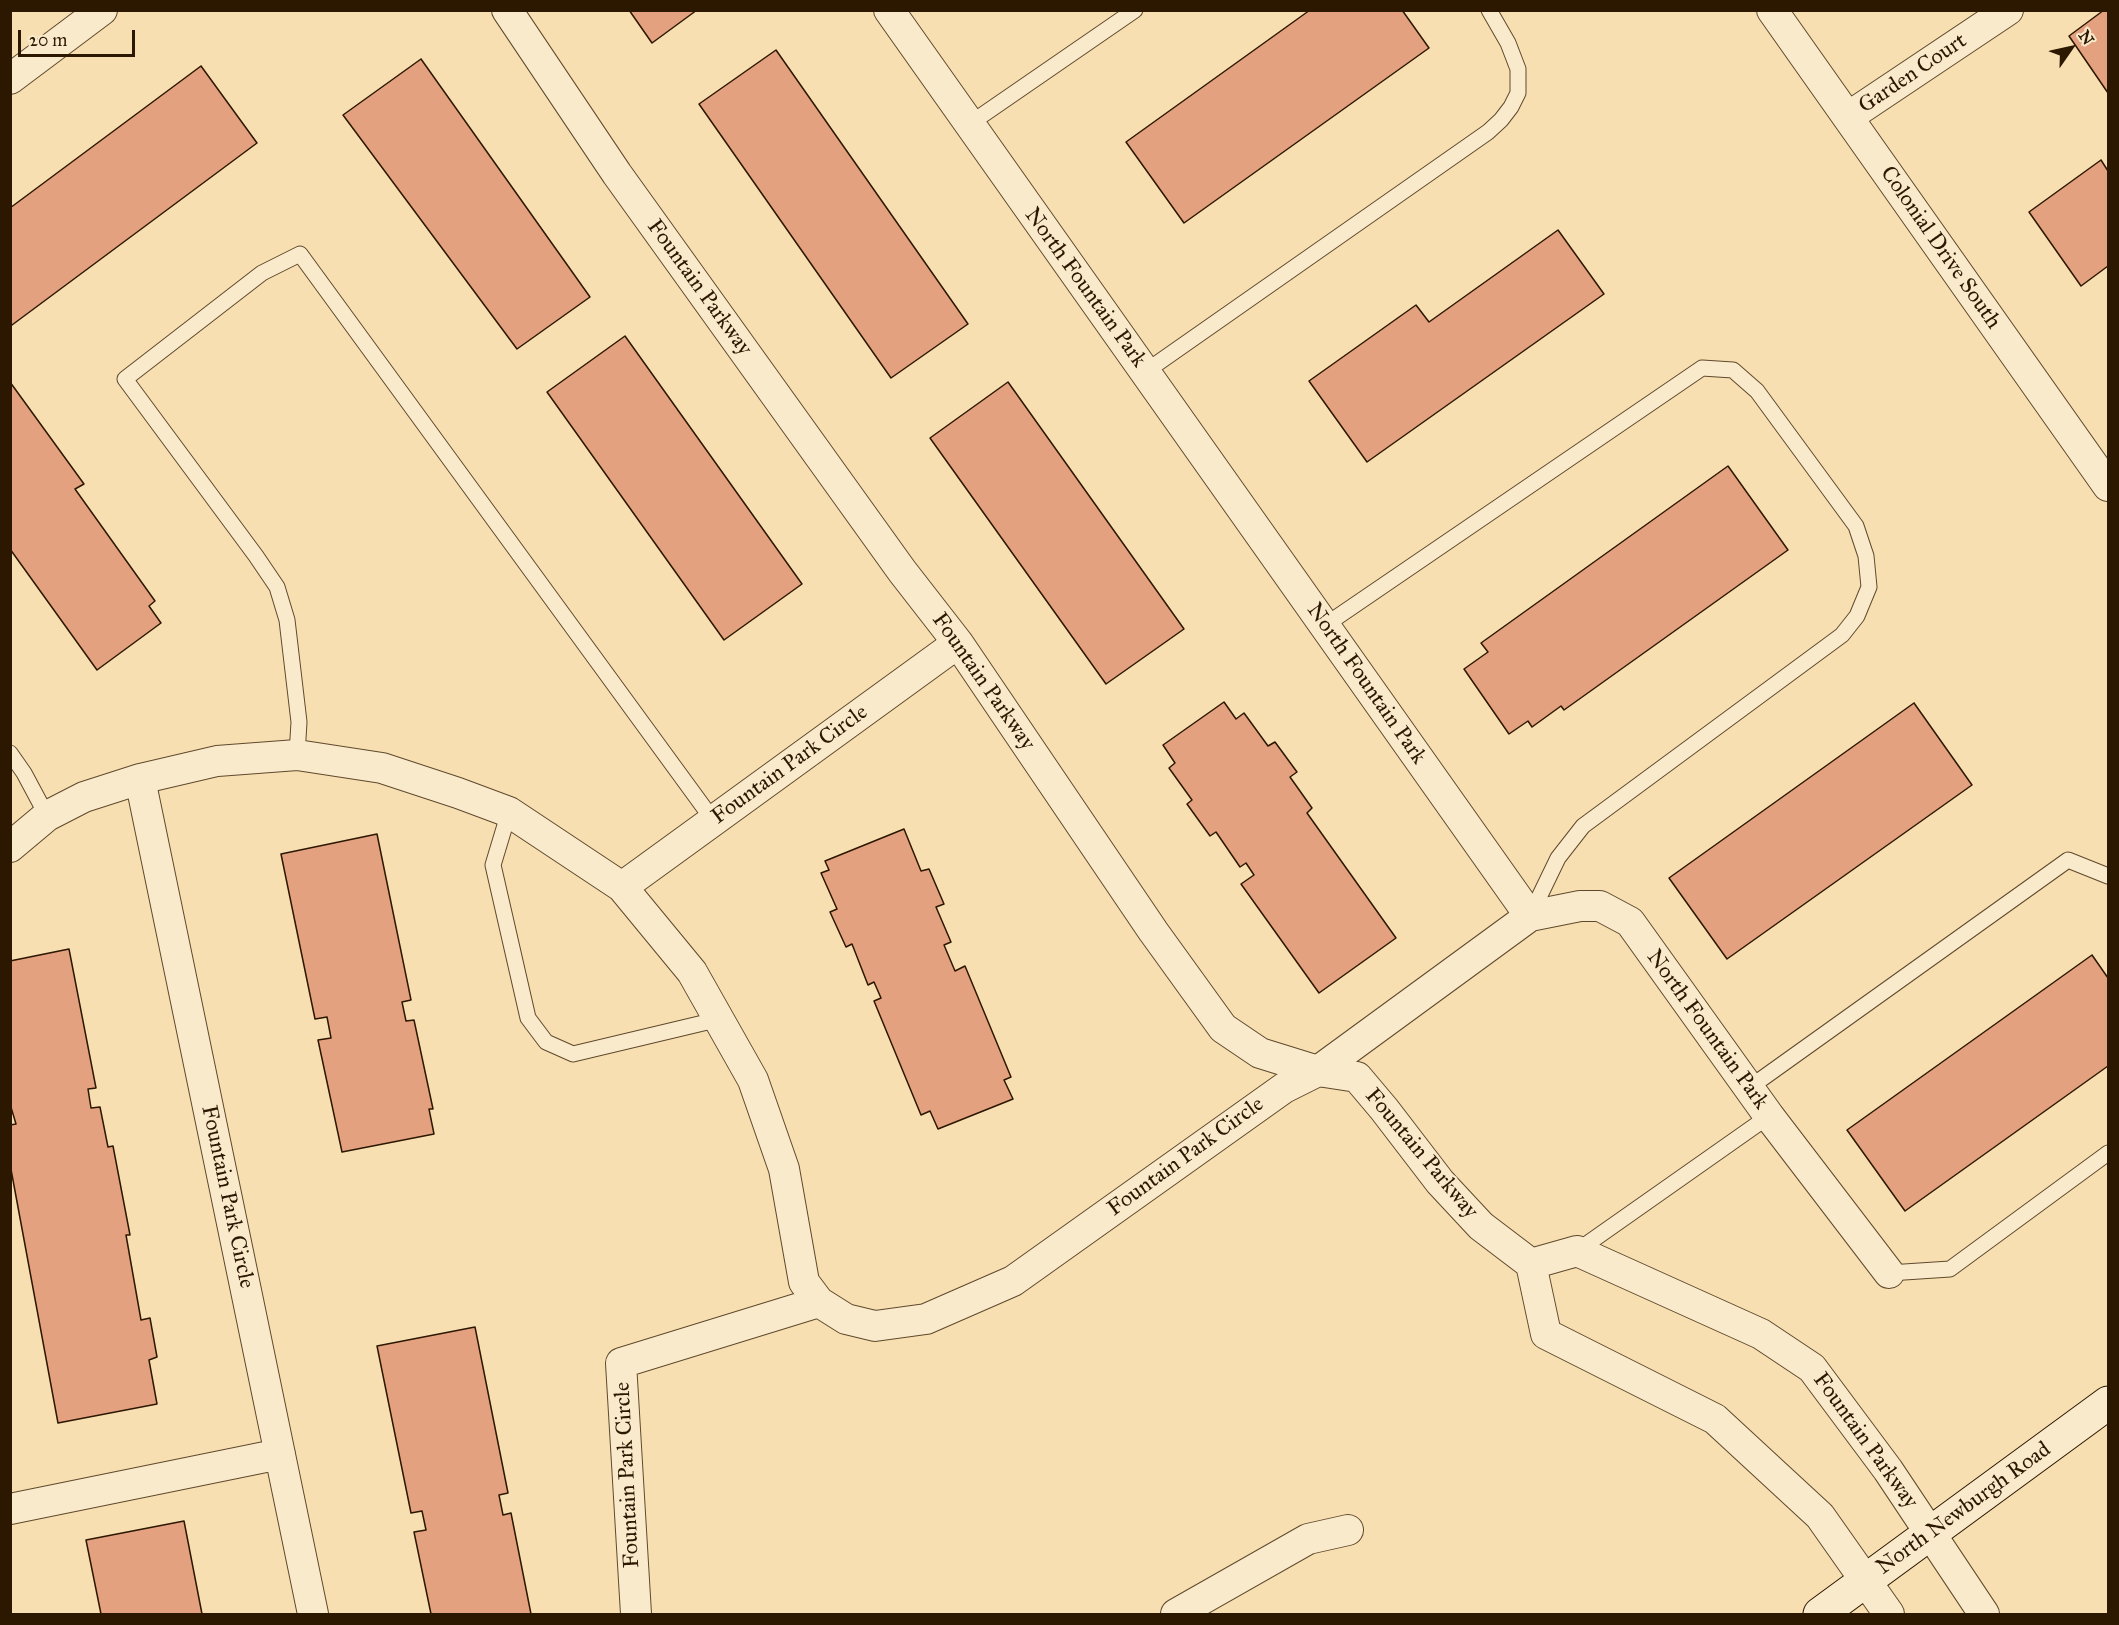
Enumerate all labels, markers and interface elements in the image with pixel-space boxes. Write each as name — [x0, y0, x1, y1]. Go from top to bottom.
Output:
scale bar — [21, 18, 138, 56]
north arrow — [2041, 18, 2101, 78]
text: N — [2075, 27, 2098, 49]
street label: Garden Court — [1854, 28, 1972, 120]
text: 20 m — [29, 29, 67, 51]
street label: Colonial Drive South — [1874, 162, 2006, 334]
street label: North Fountain Park — [1018, 203, 1152, 373]
street label: Fountain Parkway — [641, 215, 757, 361]
street label: North Fountain Park — [1301, 598, 1431, 770]
street label: Fountain Parkway — [926, 608, 1040, 756]
street label: Fountain Park Circle — [707, 700, 873, 830]
street label: North Fountain Park — [1640, 945, 1774, 1115]
street label: Fountain Parkway — [1359, 1084, 1483, 1224]
street label: Fountain Park Circle — [1103, 1092, 1269, 1222]
street label: Fountain Park Circle — [195, 1103, 259, 1291]
street label: Fountain Parkway — [1807, 1368, 1923, 1514]
street label: Fountain Park Circle — [610, 1381, 646, 1569]
street label: North Newburgh Road — [1872, 1437, 2056, 1581]

